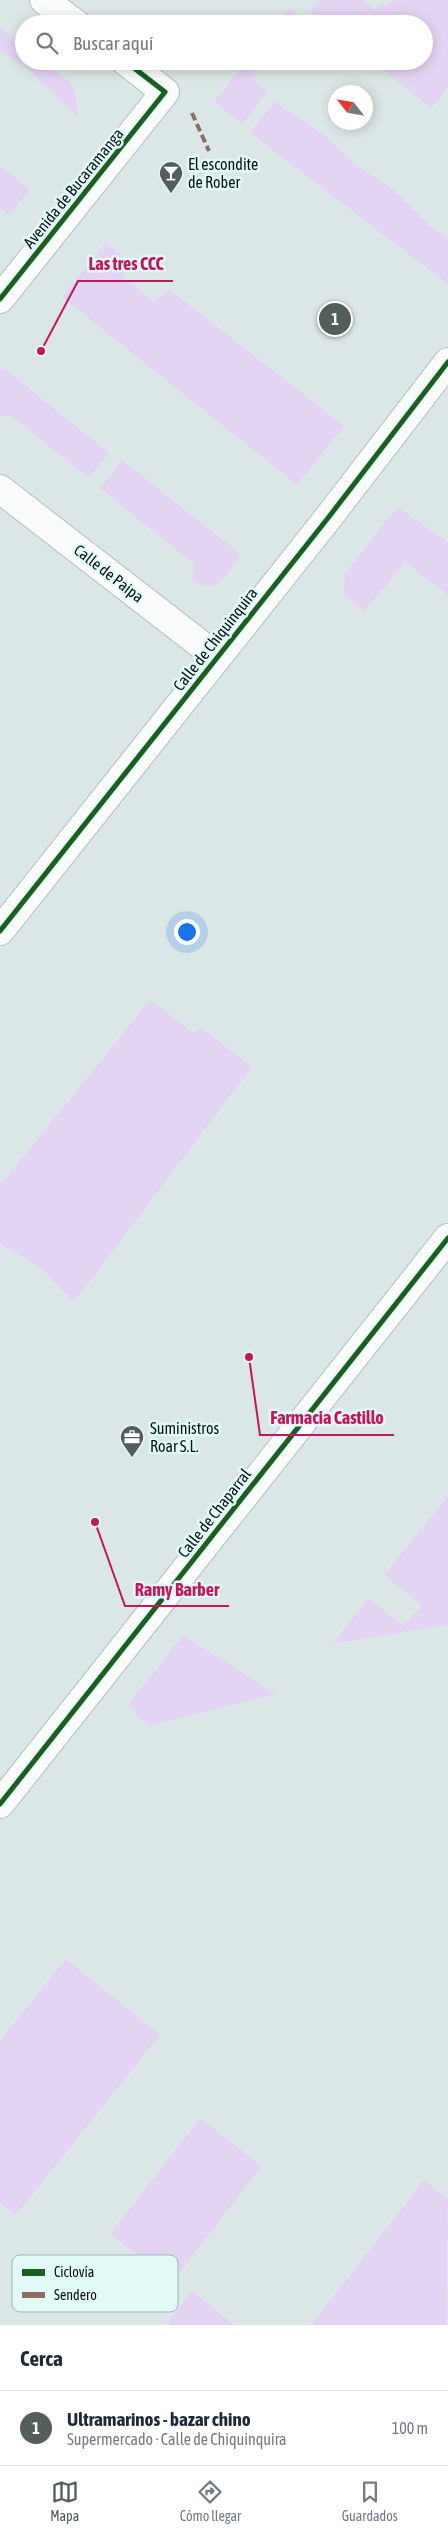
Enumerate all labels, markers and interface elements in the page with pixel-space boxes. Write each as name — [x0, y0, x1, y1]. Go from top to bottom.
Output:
search box — [15, 15, 433, 70]
icon: search — [33, 29, 61, 57]
text: Buscar aquí — [73, 32, 153, 54]
north arrow — [328, 85, 373, 130]
street label: Avenida de Bucaramanga — [19, 125, 127, 252]
place label: El escondite de Rober — [188, 155, 258, 191]
bar icon: El escondite de Rober — [158, 160, 184, 194]
callout: Las tres CCC — [78, 248, 173, 281]
text: Las tres CCC — [88, 253, 164, 274]
pin: 1 — [319, 300, 351, 338]
street label: Calle de Paipa — [70, 540, 147, 606]
street label: Calle de Chiquinquira — [169, 584, 262, 695]
your location — [174, 919, 200, 945]
callout: Farmacia Castillo — [260, 1402, 394, 1435]
text: Farmacia Castillo — [270, 1407, 384, 1428]
place label: Suministros Roar S.L. — [150, 1419, 220, 1455]
office icon: Suministros Roar S.L. — [119, 1424, 145, 1458]
street label: Calle de Chaparral — [174, 1464, 255, 1562]
callout: Ramy Barber — [125, 1573, 229, 1606]
text: Ramy Barber — [135, 1579, 220, 1600]
legend — [12, 2255, 178, 2312]
text: Ciclovía — [54, 2264, 94, 2280]
text: Sendero — [54, 2287, 97, 2303]
text: Cerca — [20, 2346, 63, 2370]
text: Ultramarinos - bazar chino — [67, 2408, 251, 2430]
text: 1 — [32, 2419, 40, 2437]
text: 100 m — [392, 2419, 428, 2437]
text: Supermercado · Calle de Chiquinquira — [67, 2430, 286, 2448]
tab: Mapa — [50, 2478, 79, 2524]
tab: Cómo llegar — [180, 2478, 241, 2524]
tab: Guardados — [342, 2478, 398, 2524]

